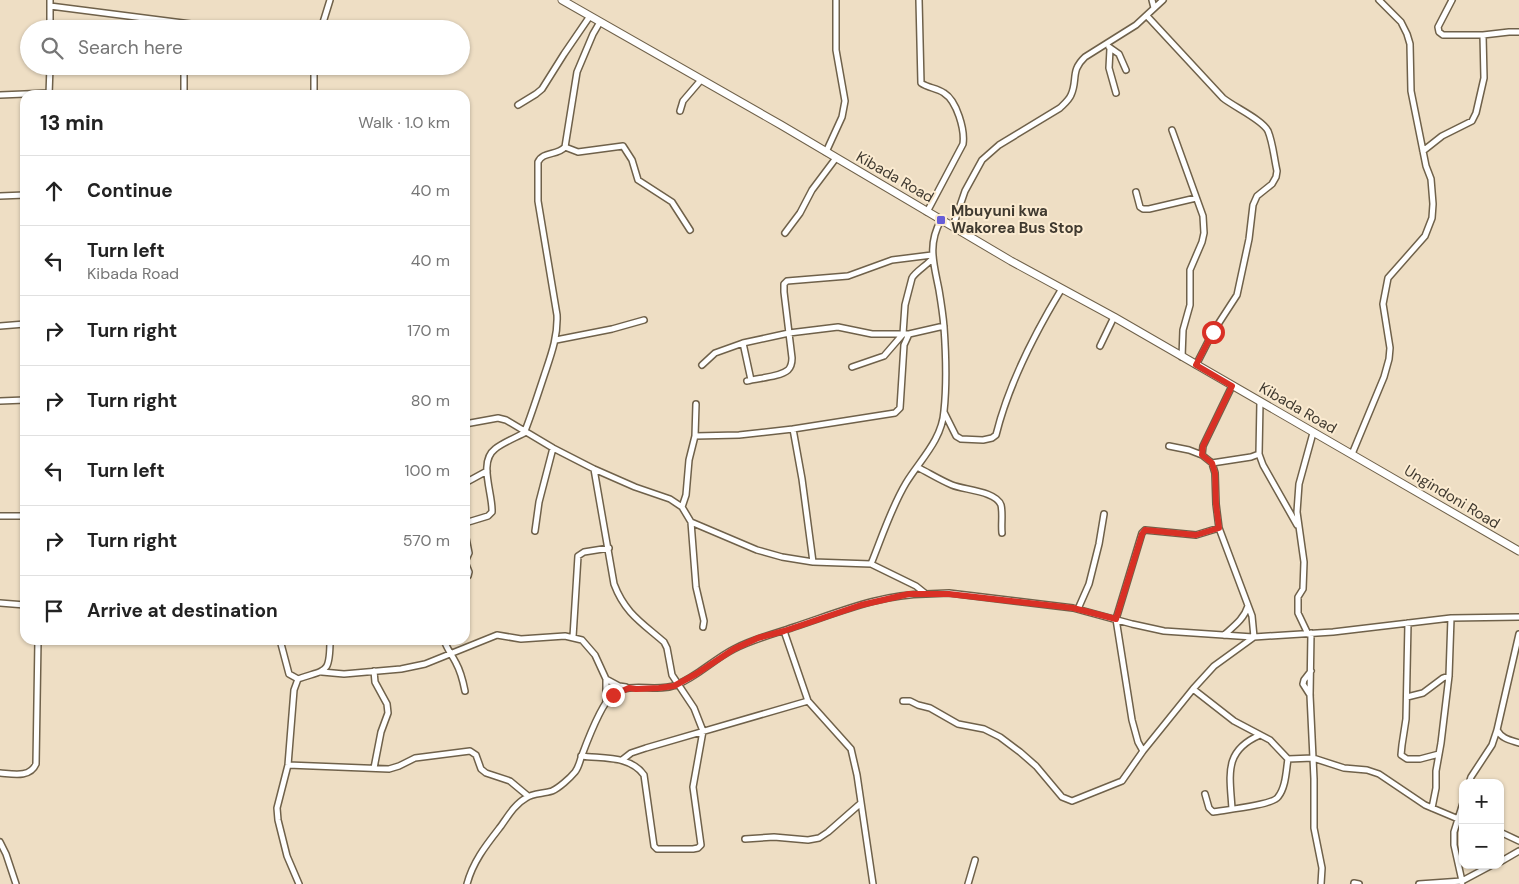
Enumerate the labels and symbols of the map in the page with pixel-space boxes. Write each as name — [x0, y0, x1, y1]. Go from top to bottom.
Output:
street label: Kibada Road — [853, 147, 937, 207]
place label: Mbuyuni kwa Wakorea Bus Stop — [951, 201, 1084, 238]
marker: Mbuyuni kwa Wakorea Bus Stop — [935, 214, 947, 226]
route start — [1202, 321, 1225, 344]
street label: Kibada Road — [1256, 378, 1340, 438]
street label: Ungindoni Road — [1400, 461, 1504, 533]
route end — [602, 684, 625, 707]

